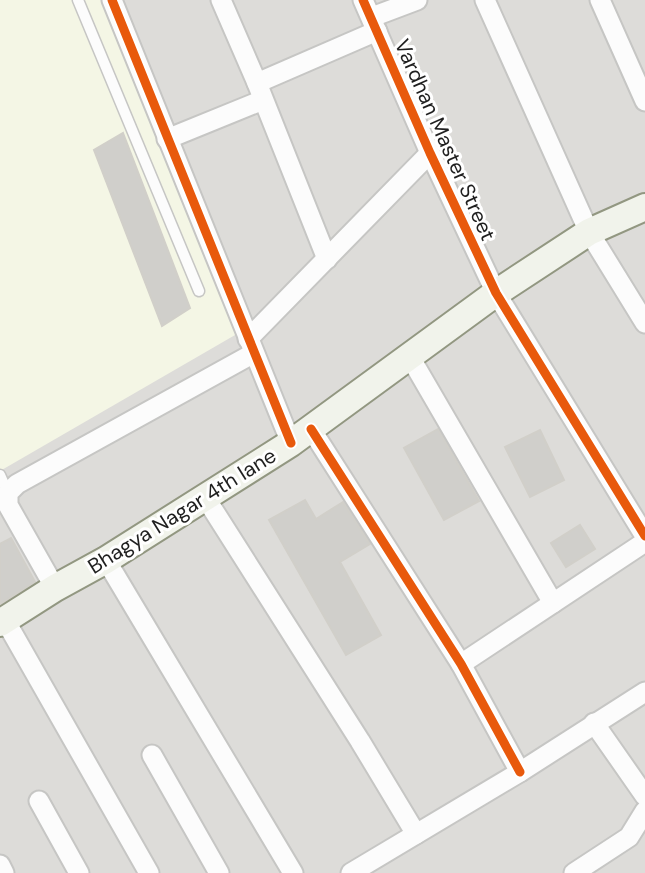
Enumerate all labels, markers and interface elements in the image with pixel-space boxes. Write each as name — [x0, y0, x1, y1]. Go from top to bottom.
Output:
street label: Vardhan Master Street — [388, 35, 502, 245]
street label: Bhagya Nagar 4th lane — [83, 442, 282, 580]

